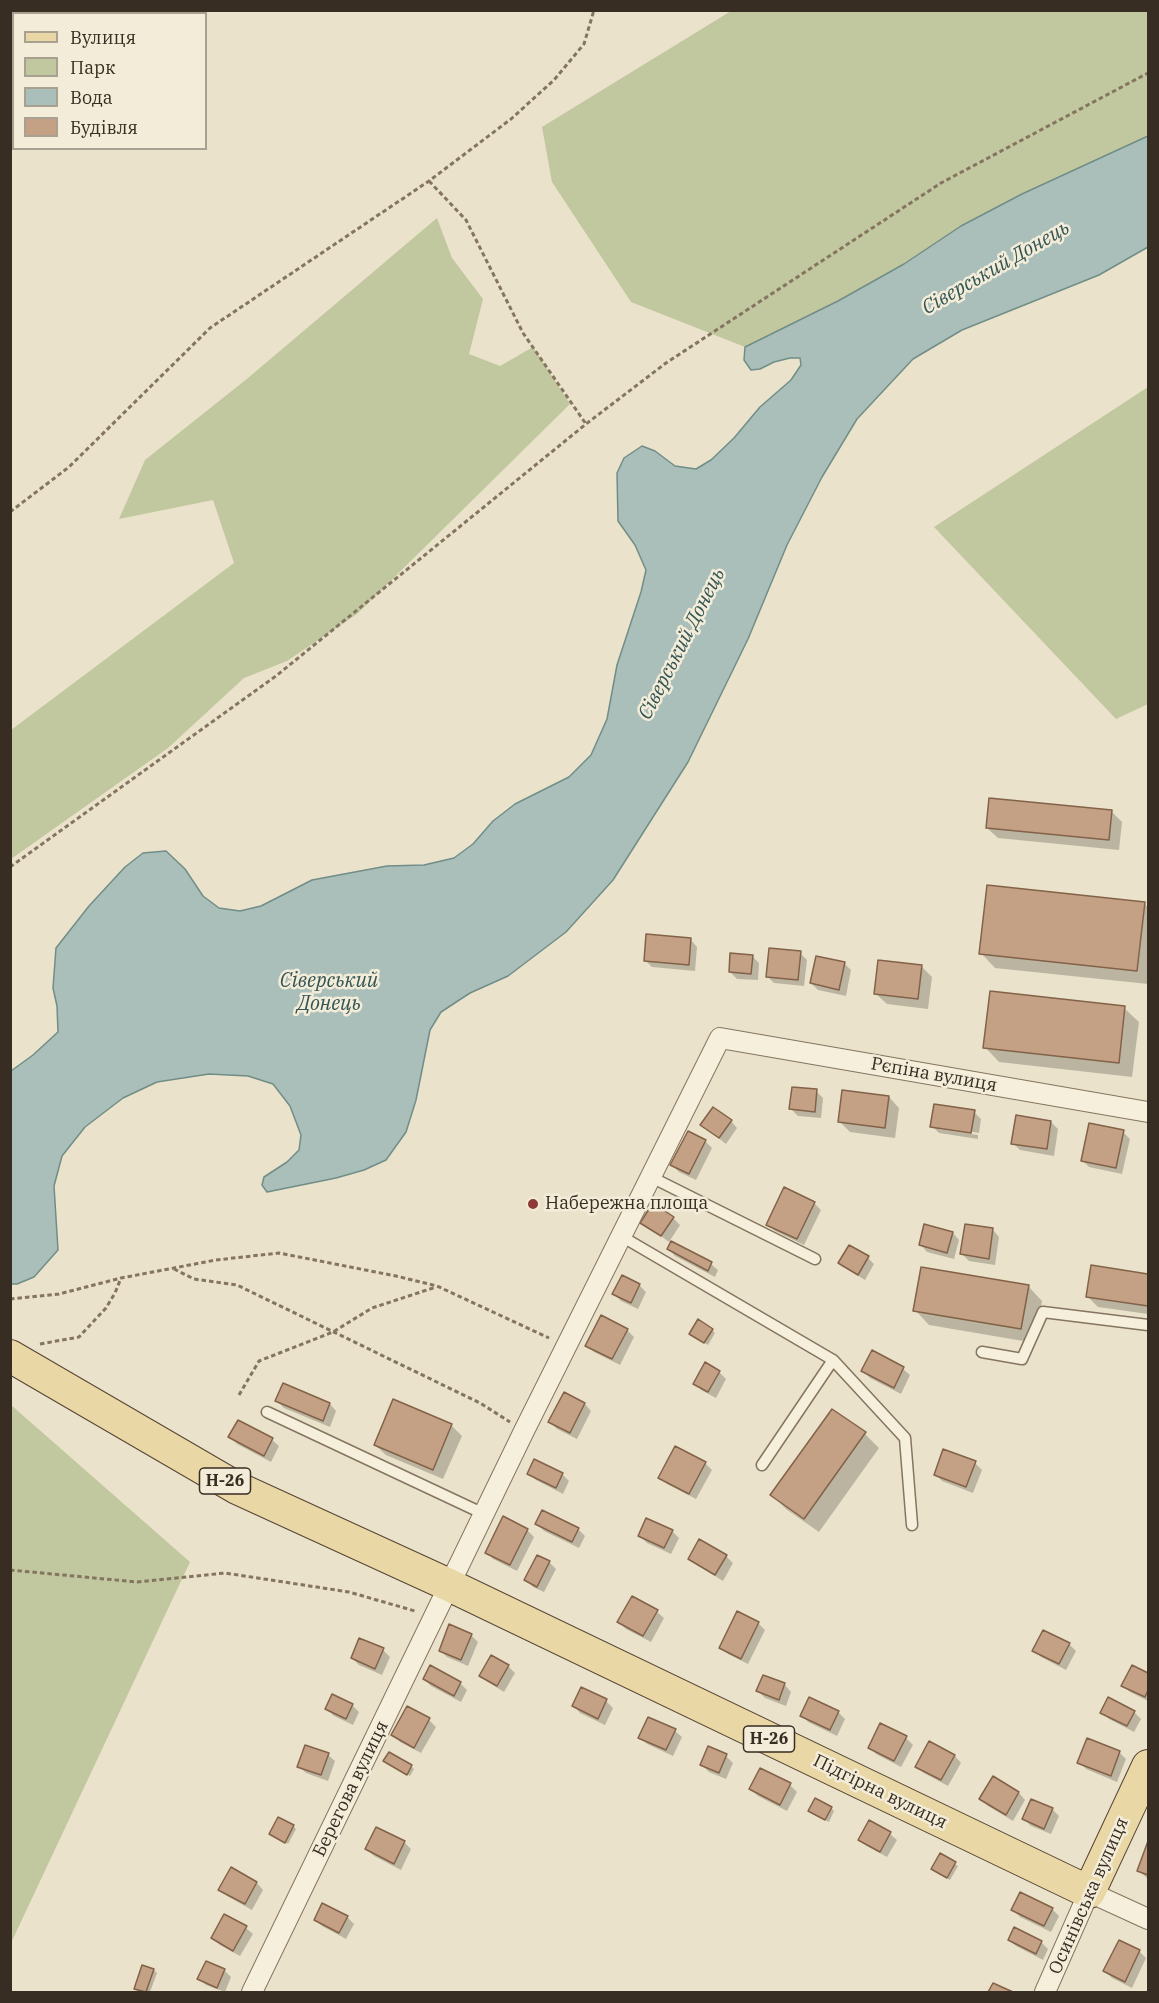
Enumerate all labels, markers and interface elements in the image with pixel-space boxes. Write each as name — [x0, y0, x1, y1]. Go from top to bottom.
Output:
legend — [12, 12, 207, 150]
text: Вулиця — [70, 26, 136, 49]
text: Парк — [70, 56, 116, 79]
text: Вода — [70, 86, 113, 109]
text: Будівля — [70, 116, 138, 139]
water label: Сіверський Донець — [918, 216, 1074, 320]
water label: Сіверський Донець — [633, 564, 731, 724]
water label: Сіверський Донець — [280, 969, 378, 1016]
street label: Рєпіна вулиця — [869, 1053, 999, 1097]
place label: Набережна площа — [545, 1193, 708, 1215]
marker: Набережна площа — [526, 1197, 540, 1211]
road number: Н-26 — [200, 1468, 250, 1494]
street label: Берегова вулиця — [309, 1717, 393, 1861]
road number: Н-26 — [744, 1726, 794, 1752]
street label: Підгірна вулиця — [810, 1750, 950, 1834]
street label: Осинівська вулиця — [1045, 1814, 1133, 1978]

